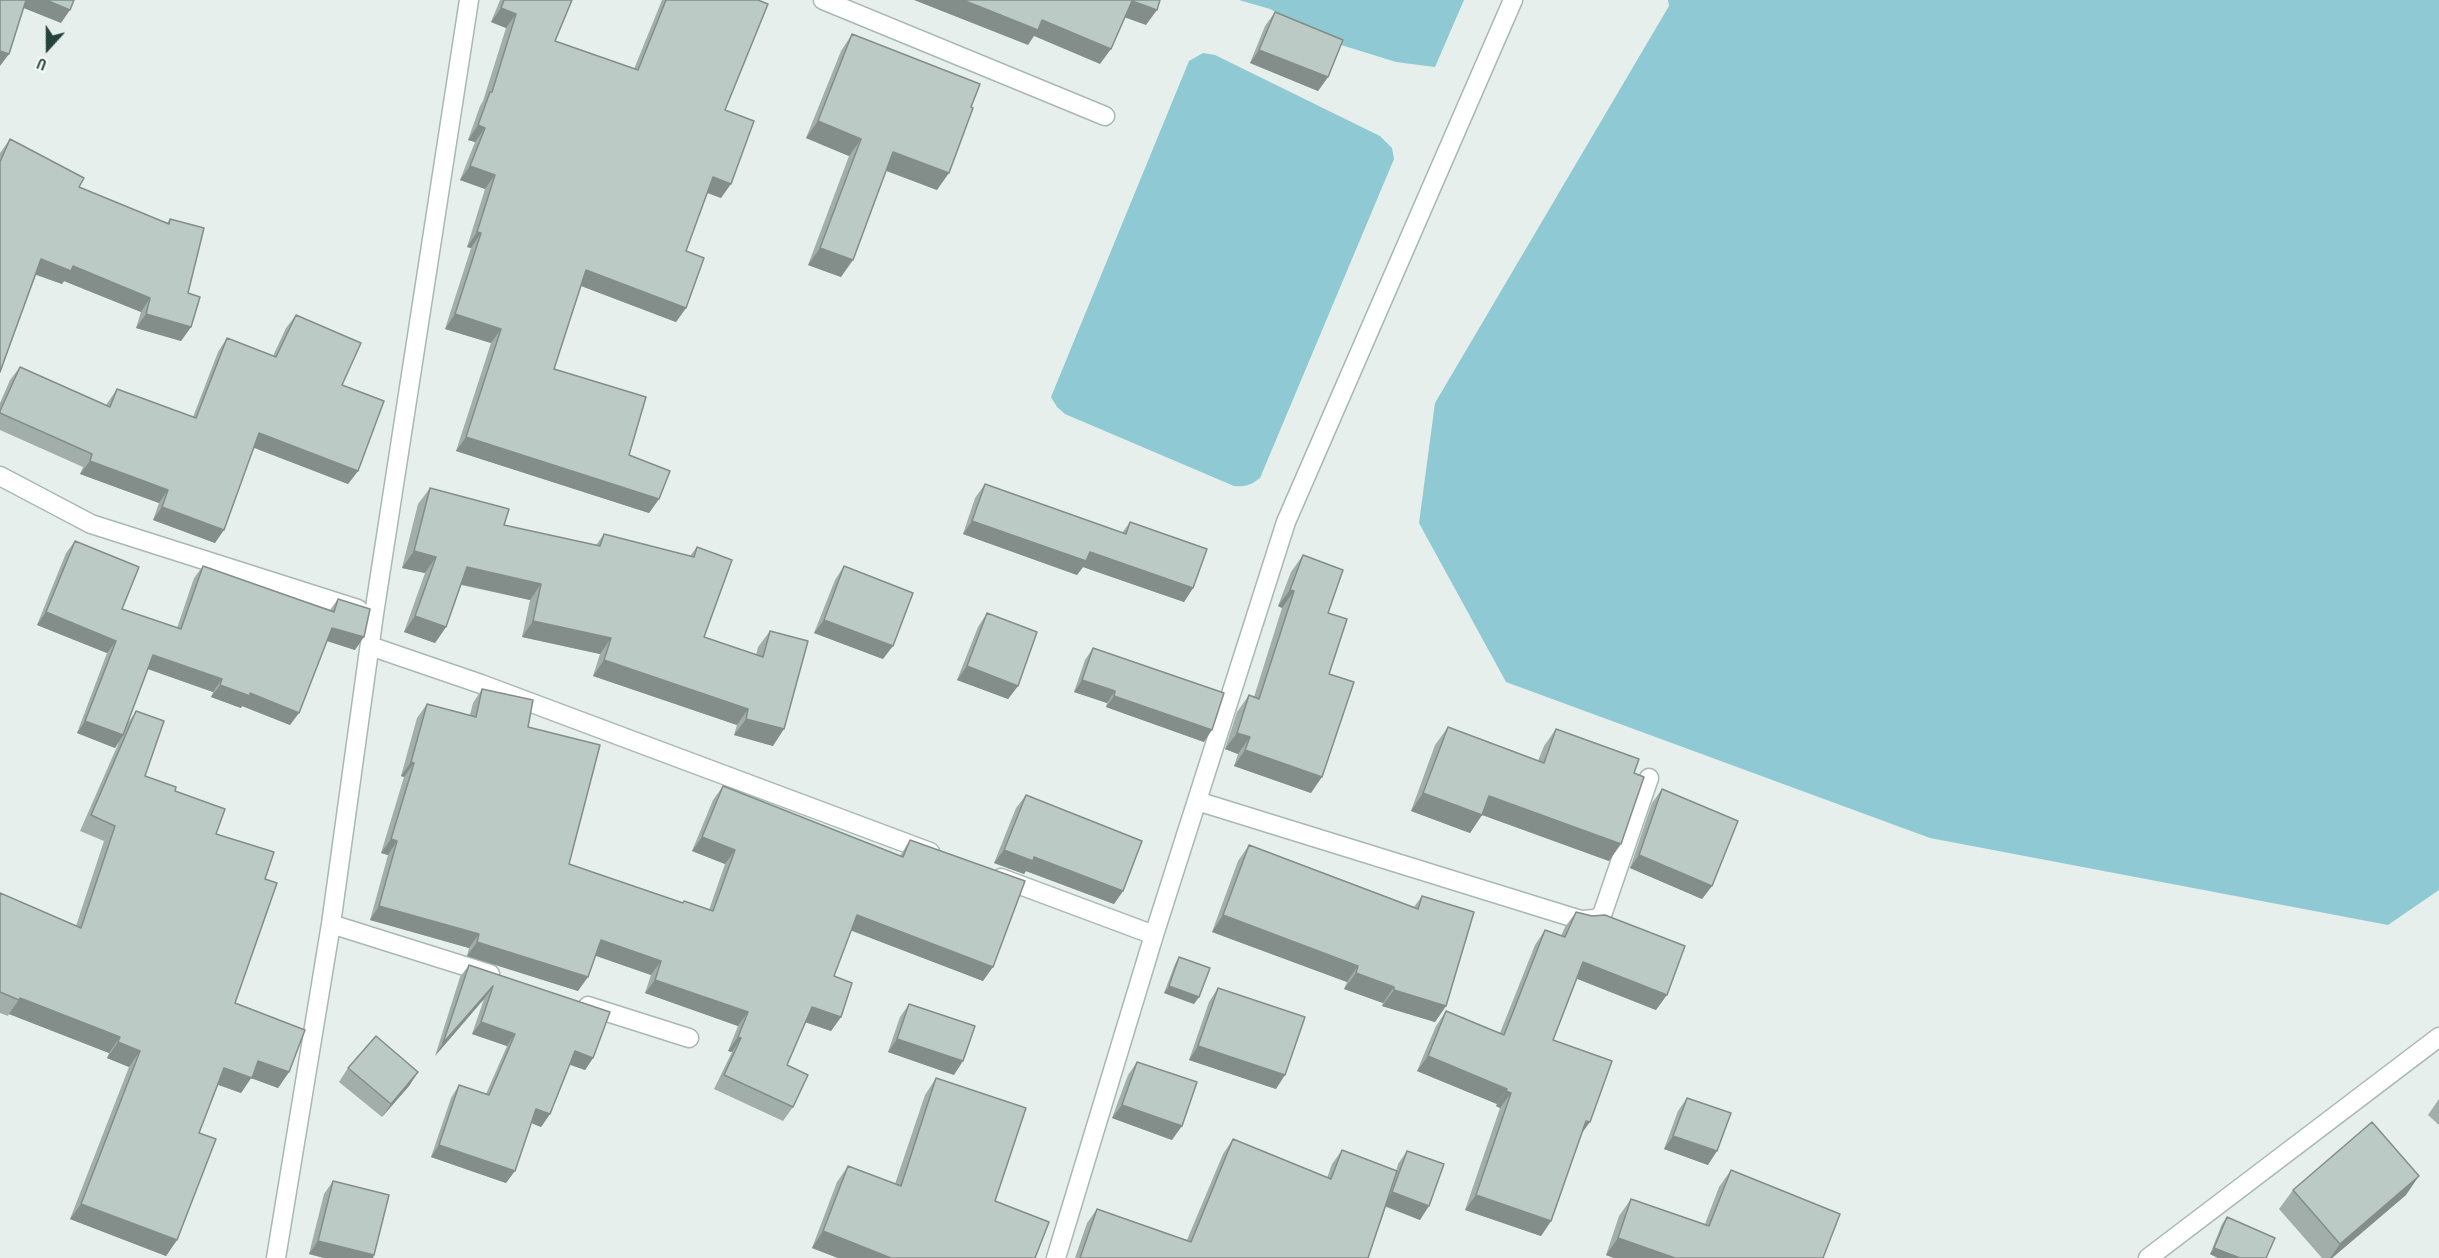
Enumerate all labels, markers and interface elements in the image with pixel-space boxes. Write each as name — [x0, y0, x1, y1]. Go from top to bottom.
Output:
north arrow — [18, 18, 78, 78]
text: U — [34, 54, 49, 76]

